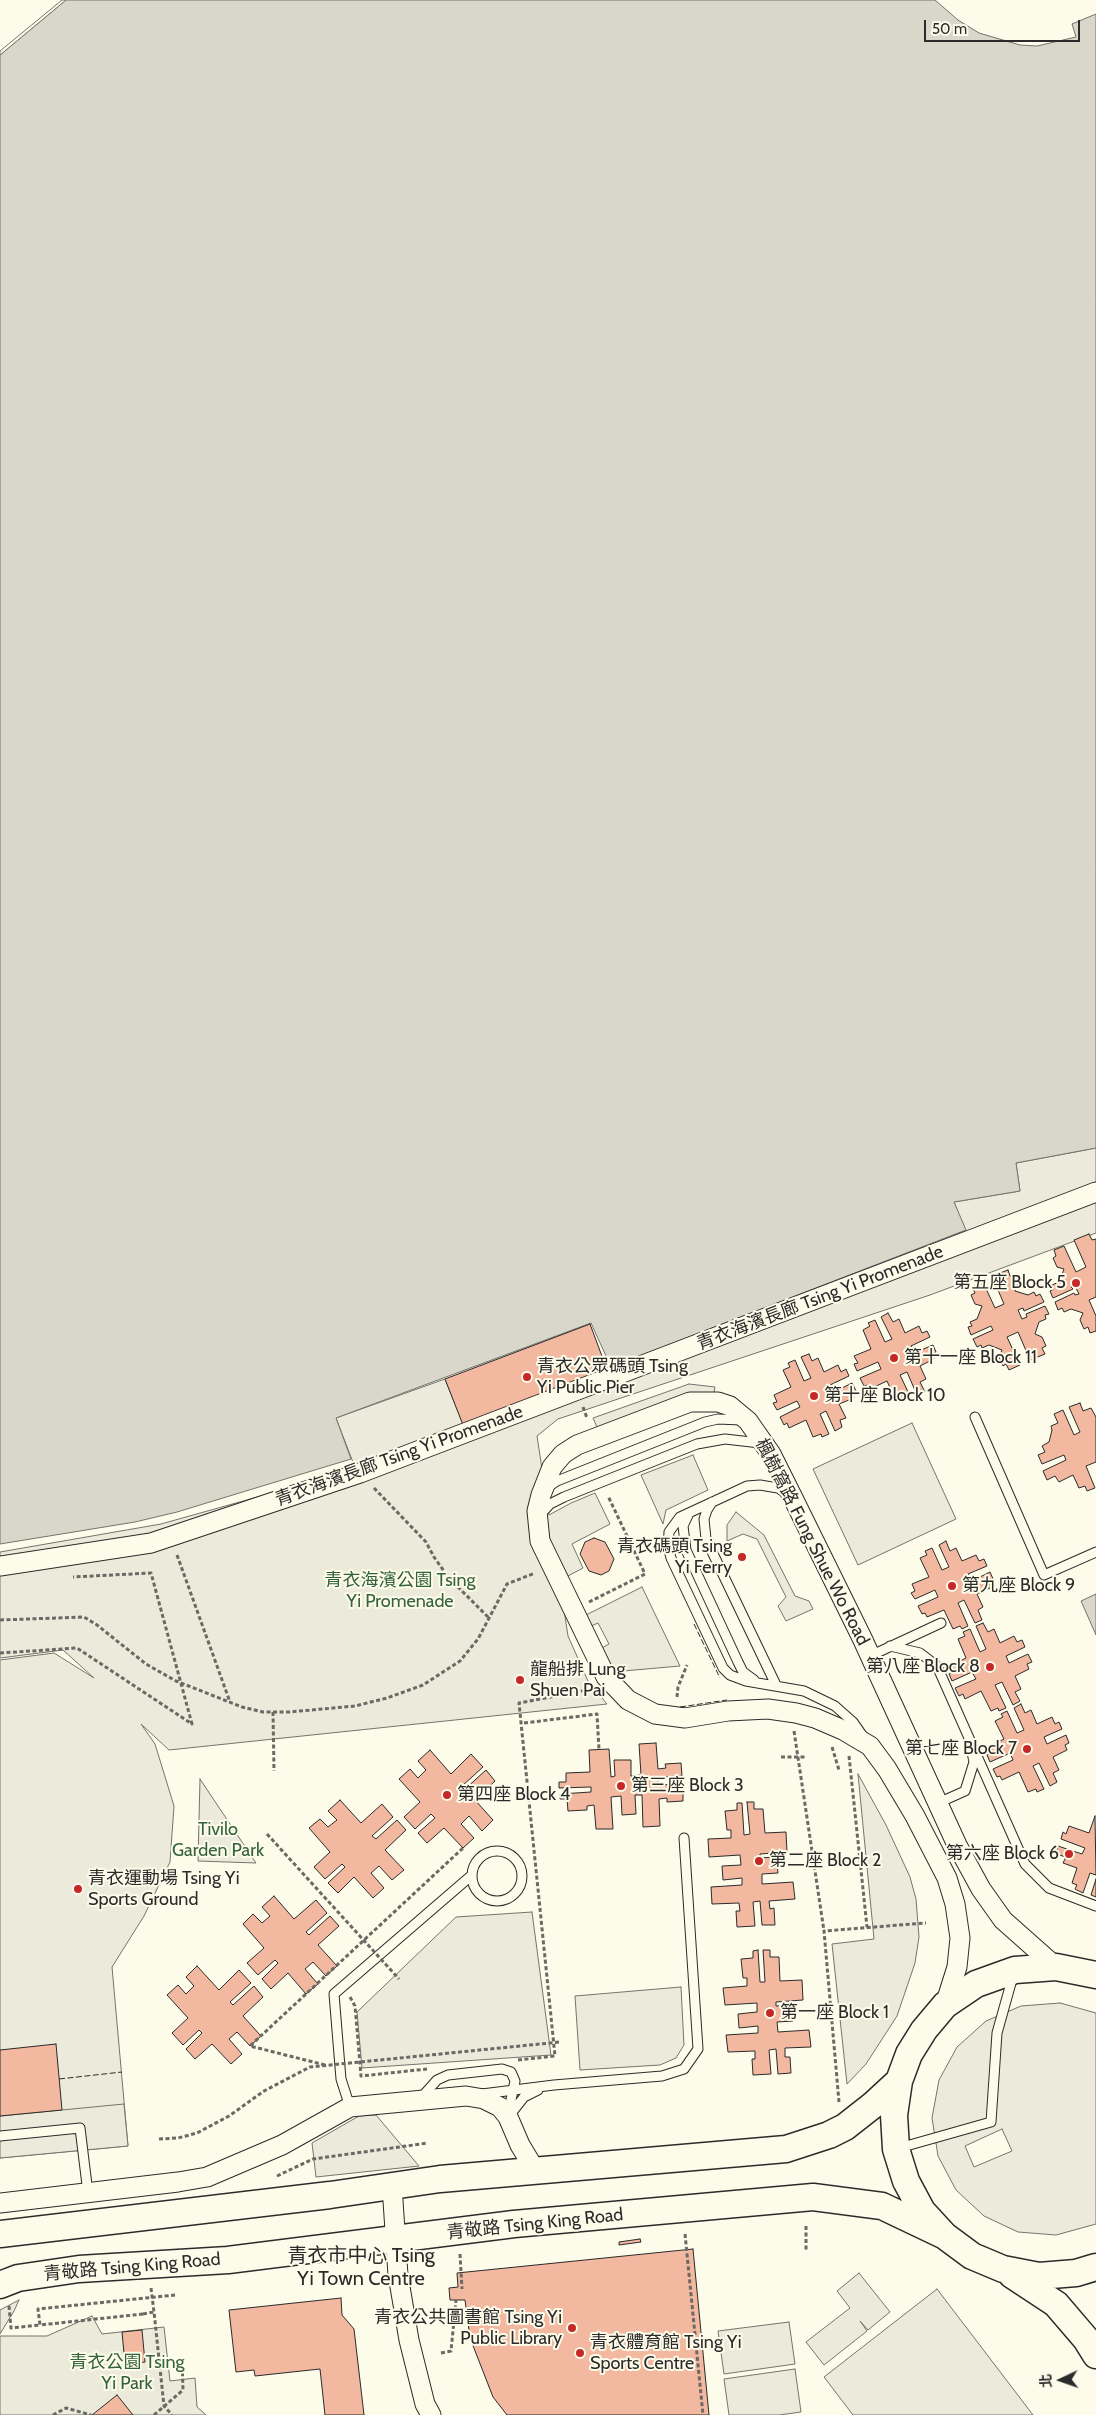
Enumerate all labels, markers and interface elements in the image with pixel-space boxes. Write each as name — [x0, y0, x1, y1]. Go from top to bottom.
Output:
scale bar — [926, 10, 1082, 42]
text: 50 m — [932, 20, 967, 38]
street label: 青衣海濱長廊 Tsing Yi Promenade — [694, 1241, 946, 1355]
place label: 第五座 Block 5 — [953, 1272, 1066, 1294]
marker: 第五座 Block 5 — [1070, 1277, 1082, 1289]
place label: 第十一座 Block 11 — [904, 1347, 1037, 1369]
marker: 第十一座 Block 11 — [888, 1352, 900, 1364]
place label: 青衣公眾碼頭 Tsing Yi Public Pier — [537, 1356, 688, 1398]
marker: 青衣公眾碼頭 Tsing Yi Public Pier — [521, 1371, 533, 1383]
place label: 第十座 Block 10 — [824, 1385, 945, 1407]
marker: 第十座 Block 10 — [808, 1390, 820, 1402]
street label: 青衣海濱長廊 Tsing Yi Promenade — [272, 1401, 526, 1511]
street label: 楓樹窩路 Fung Shue Wo Road — [750, 1435, 874, 1649]
place label: 青衣碼頭 Tsing Yi Ferry — [617, 1536, 732, 1578]
marker: 青衣碼頭 Tsing Yi Ferry — [736, 1551, 748, 1563]
park label: 青衣海濱公園 Tsing Yi Promenade — [325, 1570, 475, 1612]
place label: 第九座 Block 9 — [962, 1575, 1075, 1597]
marker: 第九座 Block 9 — [946, 1580, 958, 1592]
place label: 第八座 Block 8 — [866, 1656, 980, 1678]
place label: 龍船排 Lung Shuen Pai — [530, 1659, 625, 1702]
marker: 第八座 Block 8 — [984, 1661, 996, 1673]
marker: 龍船排 Lung Shuen Pai — [514, 1674, 526, 1686]
place label: 第七座 Block 7 — [905, 1738, 1017, 1760]
marker: 第七座 Block 7 — [1021, 1743, 1033, 1755]
place label: 第三座 Block 3 — [631, 1775, 744, 1797]
marker: 第三座 Block 3 — [615, 1780, 627, 1792]
place label: 第四座 Block 4 — [457, 1784, 570, 1806]
marker: 第四座 Block 4 — [441, 1789, 453, 1801]
park label: Tivilo Garden Park — [172, 1819, 264, 1862]
place label: 第六座 Block 6 — [946, 1843, 1059, 1865]
marker: 第六座 Block 6 — [1063, 1848, 1075, 1860]
place label: 第二座 Block 2 — [769, 1850, 881, 1872]
marker: 第二座 Block 2 — [753, 1855, 765, 1867]
place label: 青衣運動場 Tsing Yi Sports Ground — [88, 1868, 240, 1910]
marker: 青衣運動場 Tsing Yi Sports Ground — [72, 1883, 84, 1895]
place label: 第一座 Block 1 — [780, 2002, 889, 2024]
marker: 第一座 Block 1 — [764, 2007, 776, 2019]
street label: 青敬路 Tsing King Road — [446, 2204, 624, 2244]
district label: 青衣市中心 Tsing Yi Town Centre — [287, 2244, 435, 2291]
street label: 青敬路 Tsing King Road — [43, 2249, 221, 2285]
place label: 青衣公共圖書館 Tsing Yi Public Library — [374, 2307, 562, 2350]
marker: 青衣公共圖書館 Tsing Yi Public Library — [566, 2322, 578, 2334]
place label: 青衣體育館 Tsing Yi Sports Centre — [590, 2332, 742, 2374]
marker: 青衣體育館 Tsing Yi Sports Centre — [574, 2347, 586, 2359]
park label: 青衣公園 Tsing Yi Park — [70, 2352, 184, 2394]
north arrow — [1036, 2355, 1086, 2405]
text: 北 — [1037, 2373, 1055, 2388]

